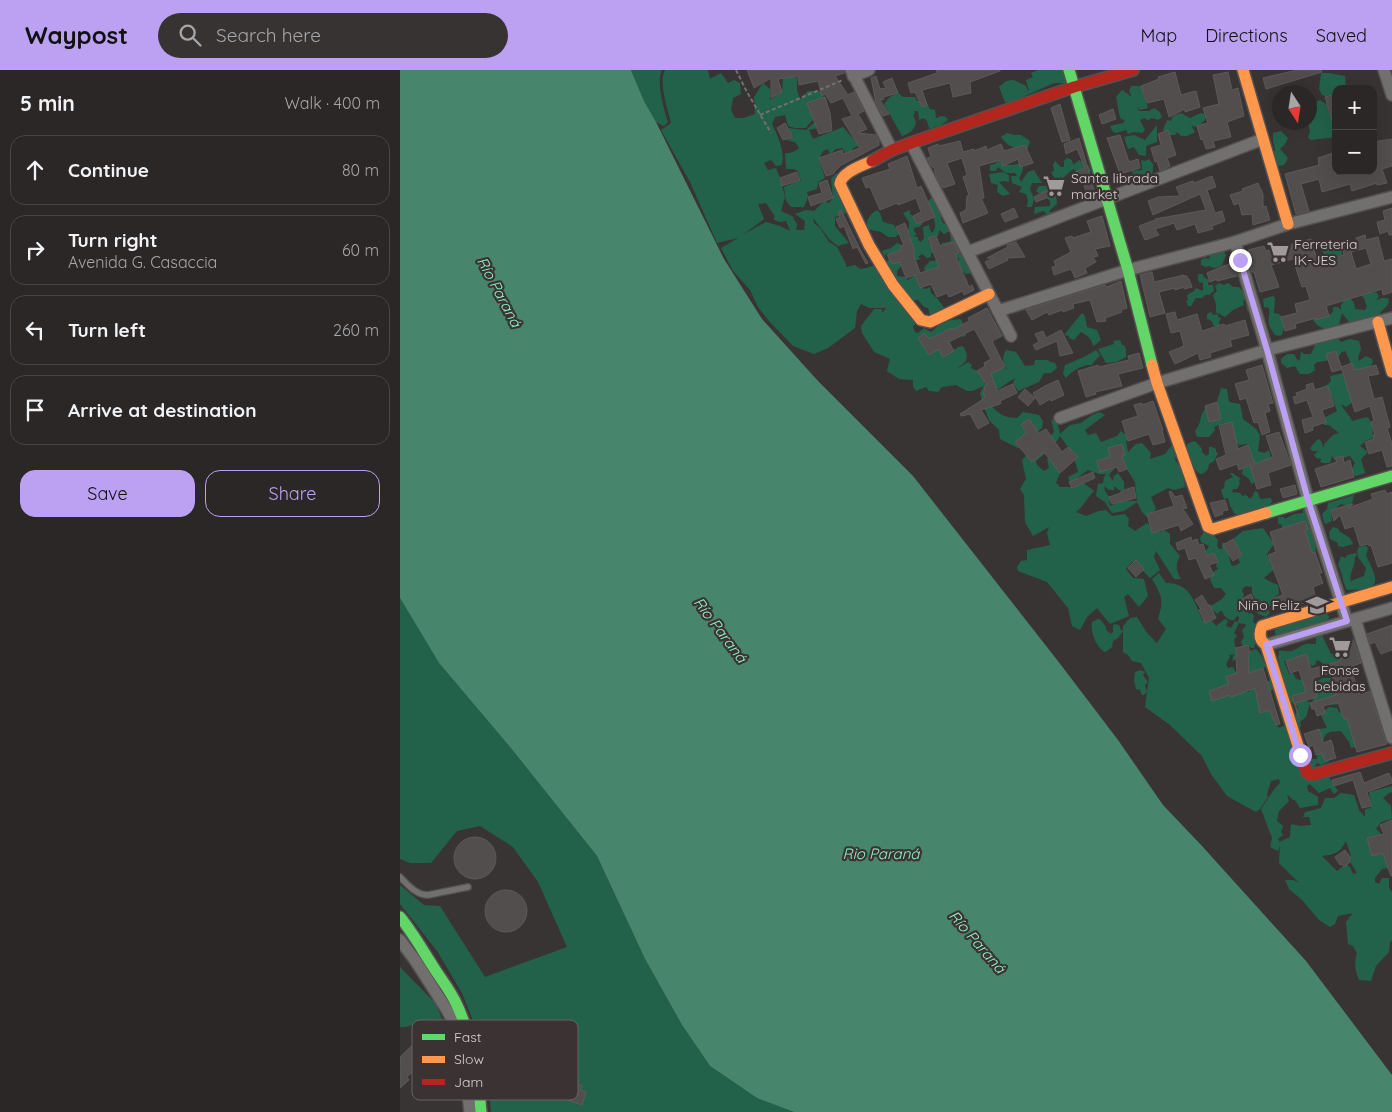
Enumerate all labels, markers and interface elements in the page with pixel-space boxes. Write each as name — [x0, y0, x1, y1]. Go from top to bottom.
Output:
search box — [158, 13, 508, 58]
text: Waypost — [25, 20, 128, 50]
icon: search — [176, 21, 204, 49]
text: Search here — [216, 23, 321, 47]
text: Map — [1140, 24, 1177, 47]
text: Directions — [1205, 24, 1288, 47]
text: Saved — [1316, 24, 1367, 47]
north arrow — [1272, 85, 1317, 130]
map controls — [1332, 85, 1377, 175]
button: + — [1332, 85, 1377, 130]
text: 5 min — [20, 90, 75, 116]
text: Walk · 400 m — [284, 93, 380, 113]
button: − — [1332, 130, 1377, 175]
icon: ahead — [21, 156, 49, 184]
text: Continue — [68, 158, 149, 182]
text: 80 m — [342, 160, 379, 180]
place label: Santa librada market — [1071, 169, 1158, 203]
supermarket icon: Santa librada market — [1041, 173, 1067, 199]
text: Turn right — [68, 228, 157, 252]
place label: Ferreteria IK-JES — [1294, 235, 1357, 269]
icon: right — [21, 236, 49, 264]
supermarket icon: Ferreteria IK-JES — [1265, 239, 1291, 265]
text: 60 m — [342, 240, 379, 260]
route end — [1229, 249, 1252, 272]
text: Avenida G. Casaccia — [68, 252, 217, 272]
water label: Río Paraná — [473, 253, 526, 331]
icon: left — [21, 316, 49, 344]
text: Turn left — [68, 318, 146, 342]
text: 260 m — [333, 320, 379, 340]
icon: arrive — [21, 396, 49, 424]
text: Arrive at destination — [68, 398, 257, 422]
button: Save — [20, 470, 195, 517]
button: Share — [205, 470, 380, 517]
school or university icon: Niño Feliz — [1304, 592, 1330, 618]
water label: Río Paraná — [690, 593, 752, 667]
place label: Niño Feliz — [1238, 596, 1300, 614]
supermarket icon: Fonse bebidas — [1327, 634, 1353, 660]
place label: Fonse bebidas — [1314, 661, 1366, 695]
route start — [1289, 744, 1312, 767]
water label: Rio Paraná — [843, 844, 920, 863]
water label: Río Paraná — [945, 906, 1010, 978]
legend — [412, 1020, 578, 1100]
text: Fast — [454, 1028, 482, 1046]
text: Slow — [454, 1050, 484, 1068]
text: Jam — [454, 1073, 483, 1091]

